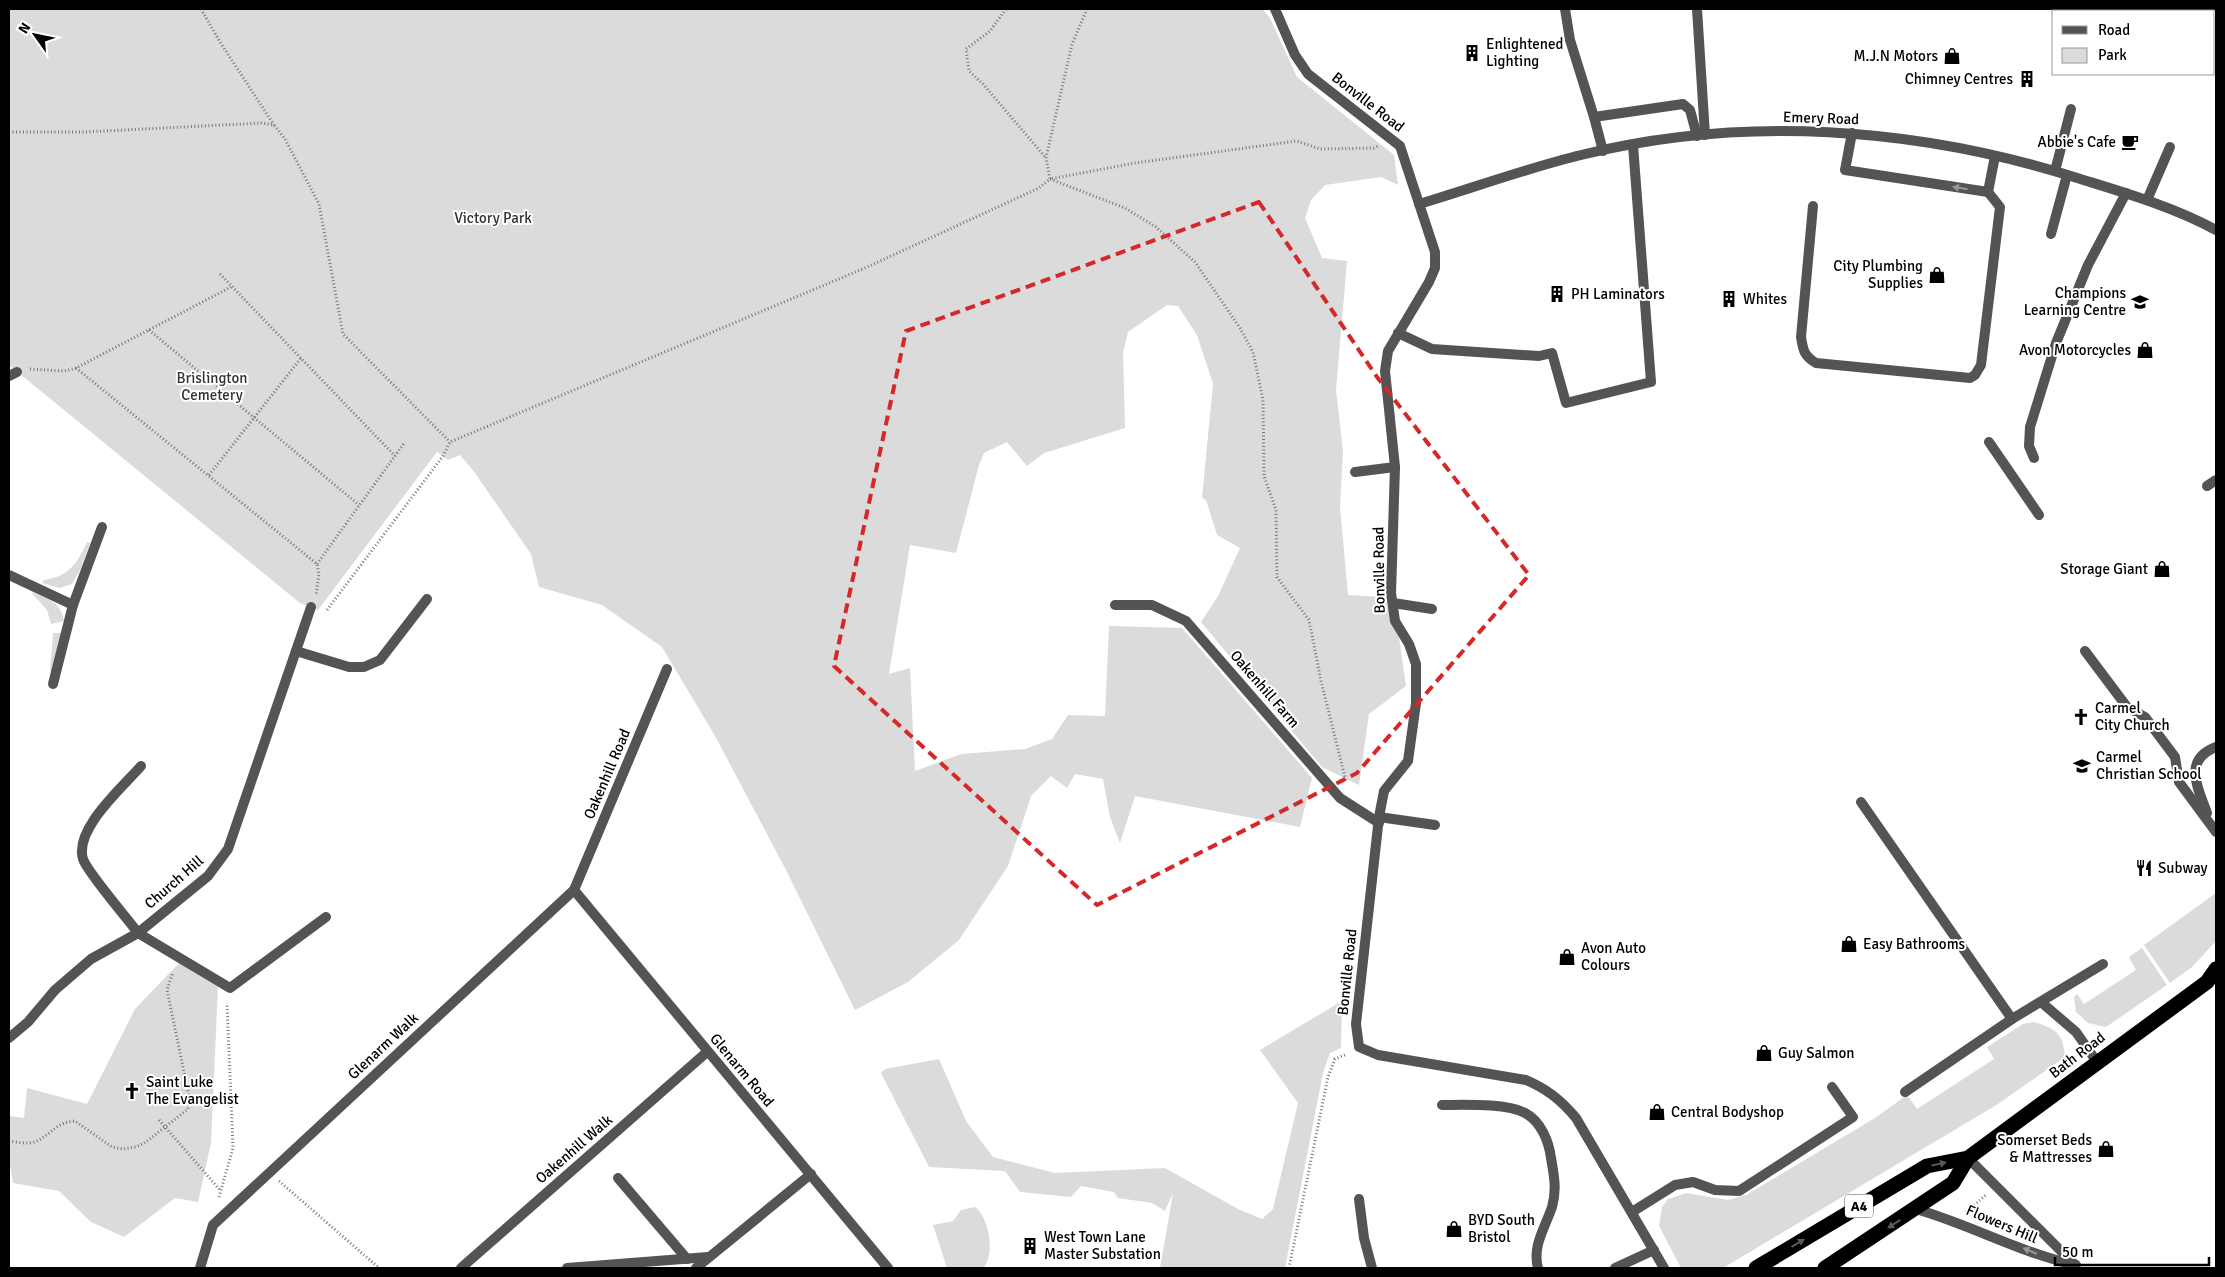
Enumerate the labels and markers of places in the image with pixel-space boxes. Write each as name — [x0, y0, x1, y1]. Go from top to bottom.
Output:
place label: Enlightened Lighting — [1486, 35, 1563, 70]
building icon: Enlightened Lighting — [1462, 43, 1482, 63]
shop icon: M.J.N Motors — [1942, 46, 1962, 66]
place label: M.J.N Motors — [1853, 47, 1938, 65]
building icon: Chimney Centres — [2017, 69, 2037, 89]
place label: Chimney Centres — [1905, 70, 2013, 88]
cafe icon: Abbie's Cafe — [2120, 132, 2140, 152]
place label: Abbie's Cafe — [2038, 133, 2116, 151]
place label: City Plumbing Supplies — [1833, 257, 1923, 292]
shop icon: City Plumbing Supplies — [1927, 265, 1947, 285]
building icon: PH Laminators — [1547, 284, 1567, 304]
place label: Champions Learning Centre — [2024, 284, 2126, 319]
place label: PH Laminators — [1571, 285, 1665, 303]
building icon: Whites — [1719, 289, 1739, 309]
place label: Whites — [1743, 290, 1788, 308]
school or university icon: Champions Learning Centre — [2130, 292, 2150, 312]
shop icon: Avon Motorcycles — [2135, 340, 2155, 360]
place label: Avon Motorcycles — [2019, 341, 2131, 359]
shop icon: Storage Giant — [2152, 559, 2172, 579]
place label: Storage Giant — [2060, 560, 2148, 578]
place label: Carmel City Church — [2095, 699, 2170, 734]
church icon: Carmel City Church — [2071, 707, 2091, 727]
place label: Carmel Christian School — [2096, 748, 2202, 783]
school or university icon: Carmel Christian School — [2072, 756, 2092, 776]
restaurant icon: Subway — [2134, 858, 2154, 878]
place label: Subway — [2158, 859, 2208, 877]
shop icon: Easy Bathrooms — [1839, 934, 1859, 954]
place label: Easy Bathrooms — [1863, 935, 1966, 953]
place label: Avon Auto Colours — [1581, 939, 1646, 974]
shop icon: Avon Auto Colours — [1557, 947, 1577, 967]
shop icon: Guy Salmon — [1754, 1043, 1774, 1063]
place label: Guy Salmon — [1778, 1044, 1854, 1062]
place label: Saint Luke The Evangelist — [146, 1073, 239, 1108]
church icon: Saint Luke The Evangelist — [122, 1081, 142, 1101]
shop icon: Central Bodyshop — [1647, 1102, 1667, 1122]
place label: Central Bodyshop — [1671, 1103, 1784, 1121]
place label: Somerset Beds & Mattresses — [1997, 1131, 2092, 1166]
shop icon: Somerset Beds & Mattresses — [2096, 1139, 2116, 1159]
place label: BYD South Bristol — [1468, 1211, 1535, 1246]
shop icon: BYD South Bristol — [1444, 1219, 1464, 1239]
place label: West Town Lane Master Substation — [1044, 1228, 1161, 1263]
building icon: West Town Lane Master Substation — [1020, 1236, 1040, 1256]

